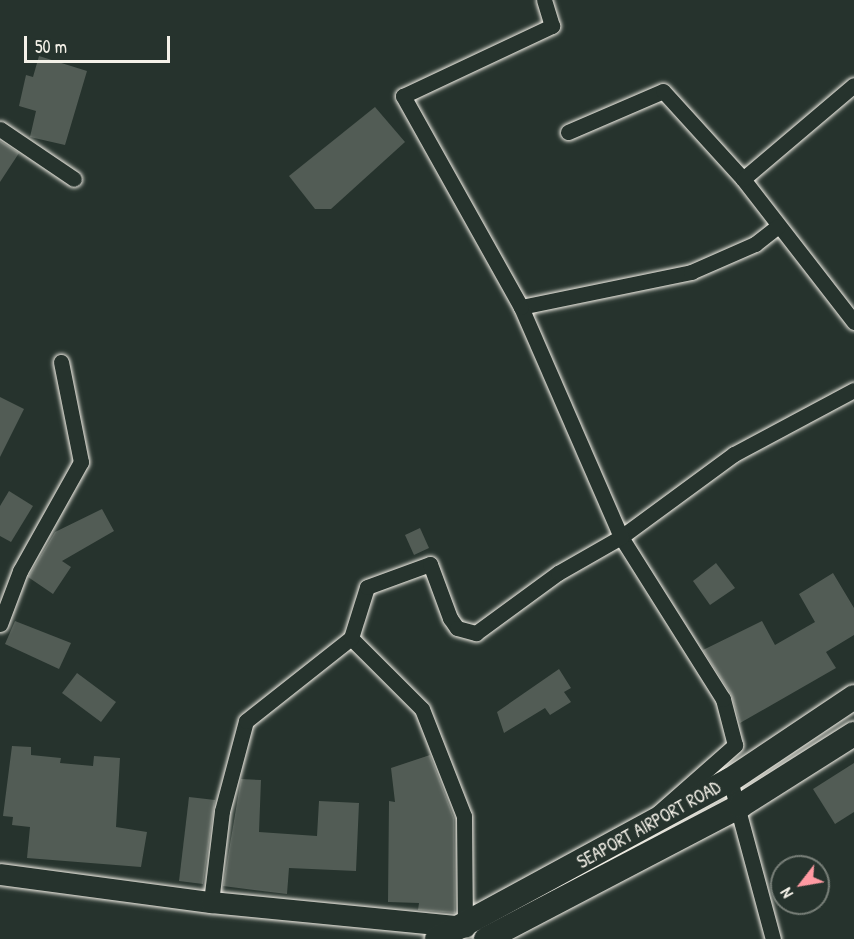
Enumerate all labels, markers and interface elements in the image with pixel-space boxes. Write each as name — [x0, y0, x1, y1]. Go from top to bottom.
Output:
scale bar — [27, 24, 172, 62]
text: 50 m — [35, 34, 67, 59]
street label: SEAPORT AIRPORT ROAD — [574, 777, 724, 873]
north arrow — [770, 855, 830, 915]
text: N — [775, 884, 798, 903]

